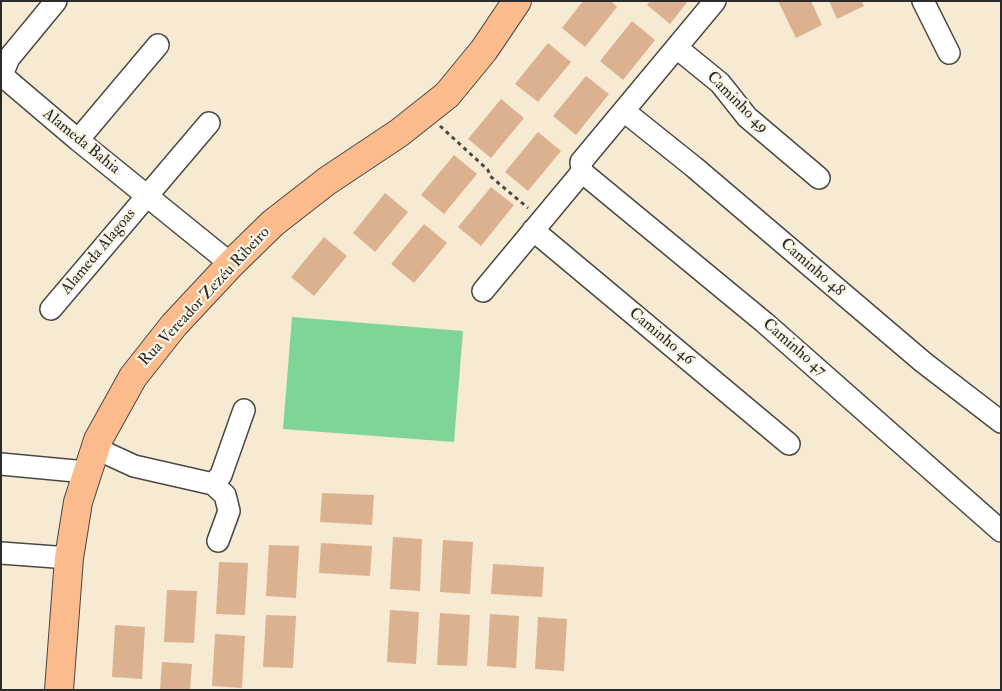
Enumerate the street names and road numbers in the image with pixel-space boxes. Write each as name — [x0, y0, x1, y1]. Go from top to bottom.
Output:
street label: Caminho 49 — [702, 68, 772, 138]
street label: Alameda Bahia — [38, 105, 124, 179]
street label: Alameda Alagoas — [58, 205, 140, 299]
street label: Rua Vereador Zezéu Ribeiro — [136, 223, 274, 371]
street label: Caminho 48 — [776, 235, 848, 301]
street label: Caminho 46 — [624, 304, 698, 370]
street label: Caminho 47 — [758, 315, 830, 381]

